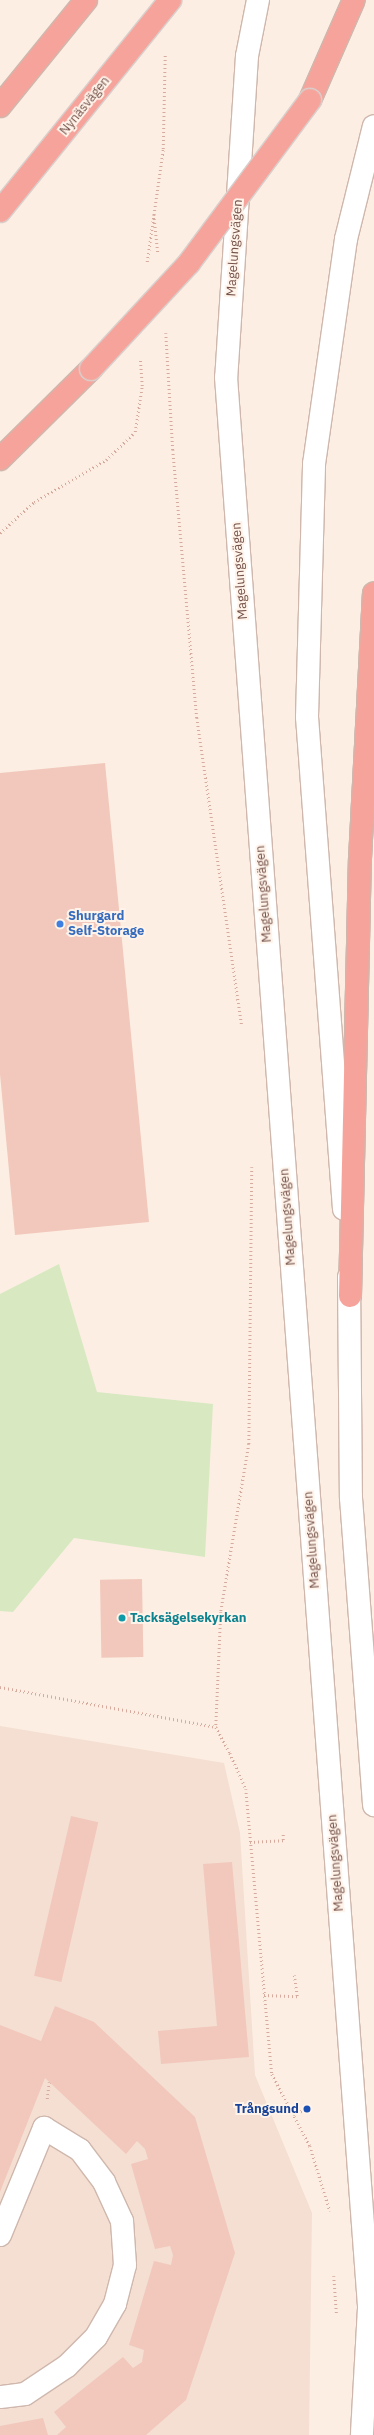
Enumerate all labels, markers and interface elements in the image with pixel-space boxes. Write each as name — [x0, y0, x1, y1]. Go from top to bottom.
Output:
street label: Nynäsvägen — [57, 74, 113, 138]
street label: Magelungsvägen — [224, 199, 246, 297]
street label: Magelungsvägen — [229, 522, 251, 620]
street label: Magelungsvägen — [253, 845, 275, 943]
place label: Shurgard Self-Storage — [68, 909, 144, 940]
marker: Shurgard Self-Storage — [55, 919, 65, 929]
street label: Magelungsvägen — [277, 1168, 299, 1266]
street label: Magelungsvägen — [301, 1491, 323, 1589]
place label: Tacksägelsekyrkan — [130, 1610, 247, 1626]
marker: Tacksägelsekyrkan — [117, 1613, 127, 1623]
street label: Magelungsvägen — [325, 1814, 347, 1912]
place label: Trångsund — [235, 2101, 299, 2117]
marker: Trångsund — [302, 2104, 312, 2114]

